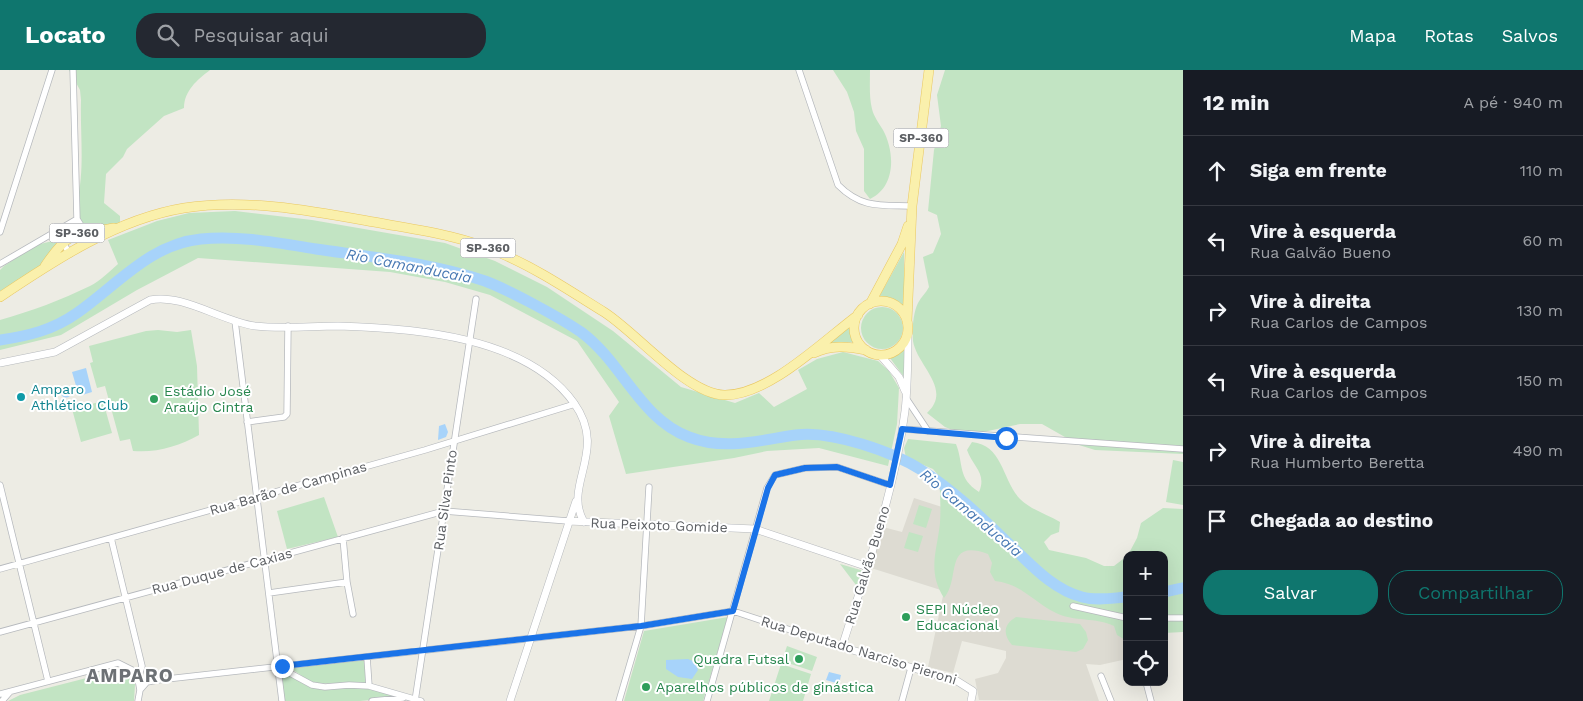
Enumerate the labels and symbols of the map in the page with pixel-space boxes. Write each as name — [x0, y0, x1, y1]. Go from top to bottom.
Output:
road number: SP-360 — [894, 128, 948, 148]
road number: SP-360 — [50, 224, 104, 242]
road number: SP-360 — [460, 238, 516, 258]
water label: Rio Camanducaia — [345, 245, 473, 287]
place label: Amparo Athlético Club — [31, 381, 128, 413]
place label: Estádio José Araújo Cintra — [164, 383, 253, 415]
marker: Amparo Athlético Club — [15, 391, 27, 403]
marker: Estádio José Araújo Cintra — [148, 393, 160, 405]
route start — [995, 427, 1018, 450]
street label: Rua Silva Pinto — [430, 449, 460, 551]
street label: Rua Barão de Campinas — [208, 458, 368, 518]
water label: Rio Camanducaia — [916, 465, 1026, 561]
street label: Rua Galvão Bueno — [841, 504, 893, 626]
street label: Rua Peixoto Gomide — [590, 515, 728, 535]
street label: Rua Duque de Caxias — [150, 545, 294, 597]
place label: SEPI Núcleo Educacional — [916, 601, 999, 633]
marker: SEPI Núcleo Educacional — [900, 611, 912, 623]
street label: Rua Deputado Narciso Pieroni — [759, 613, 959, 687]
place label: Quadra Futsal — [693, 651, 790, 667]
marker: Quadra Futsal — [793, 653, 805, 665]
route end — [271, 655, 294, 678]
district label: AMPARO — [86, 664, 174, 687]
place label: Aparelhos públicos de ginástica — [656, 679, 874, 695]
marker: Aparelhos públicos de ginástica — [640, 681, 652, 693]

